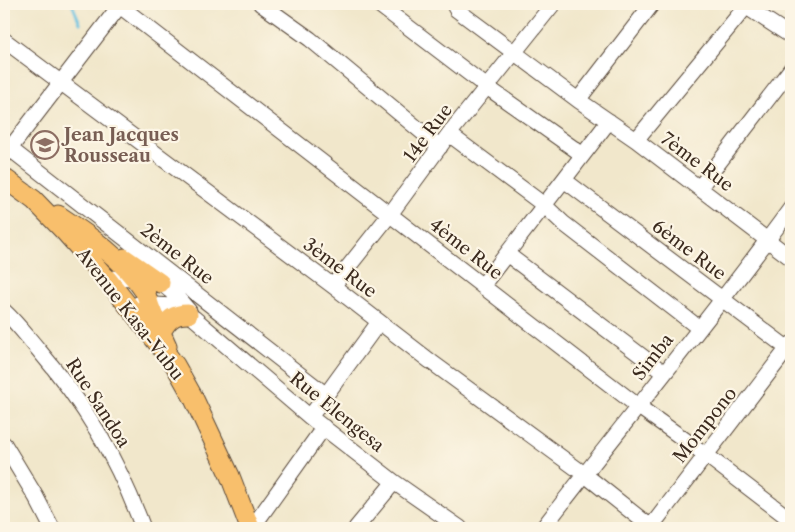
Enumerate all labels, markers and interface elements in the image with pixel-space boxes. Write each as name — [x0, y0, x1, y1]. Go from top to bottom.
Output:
street label: 14e Rue — [399, 100, 457, 166]
place label: Jean Jacques Rousseau — [61, 124, 179, 167]
street label: 7ème Rue — [656, 128, 738, 196]
school or university icon: Jean Jacques Rousseau — [30, 130, 60, 160]
street label: 4ème Rue — [425, 214, 507, 284]
street label: 6ème Rue — [648, 215, 730, 285]
street label: 2ème Rue — [136, 219, 218, 289]
street label: 3ème Rue — [299, 233, 381, 303]
street label: Avenue Kasa-Vubu — [71, 243, 189, 385]
street label: Simba — [628, 329, 678, 385]
street label: Rue Sandoa — [61, 354, 135, 452]
street label: Rue Elengesa — [285, 367, 389, 457]
street label: Mompono — [669, 383, 741, 467]

